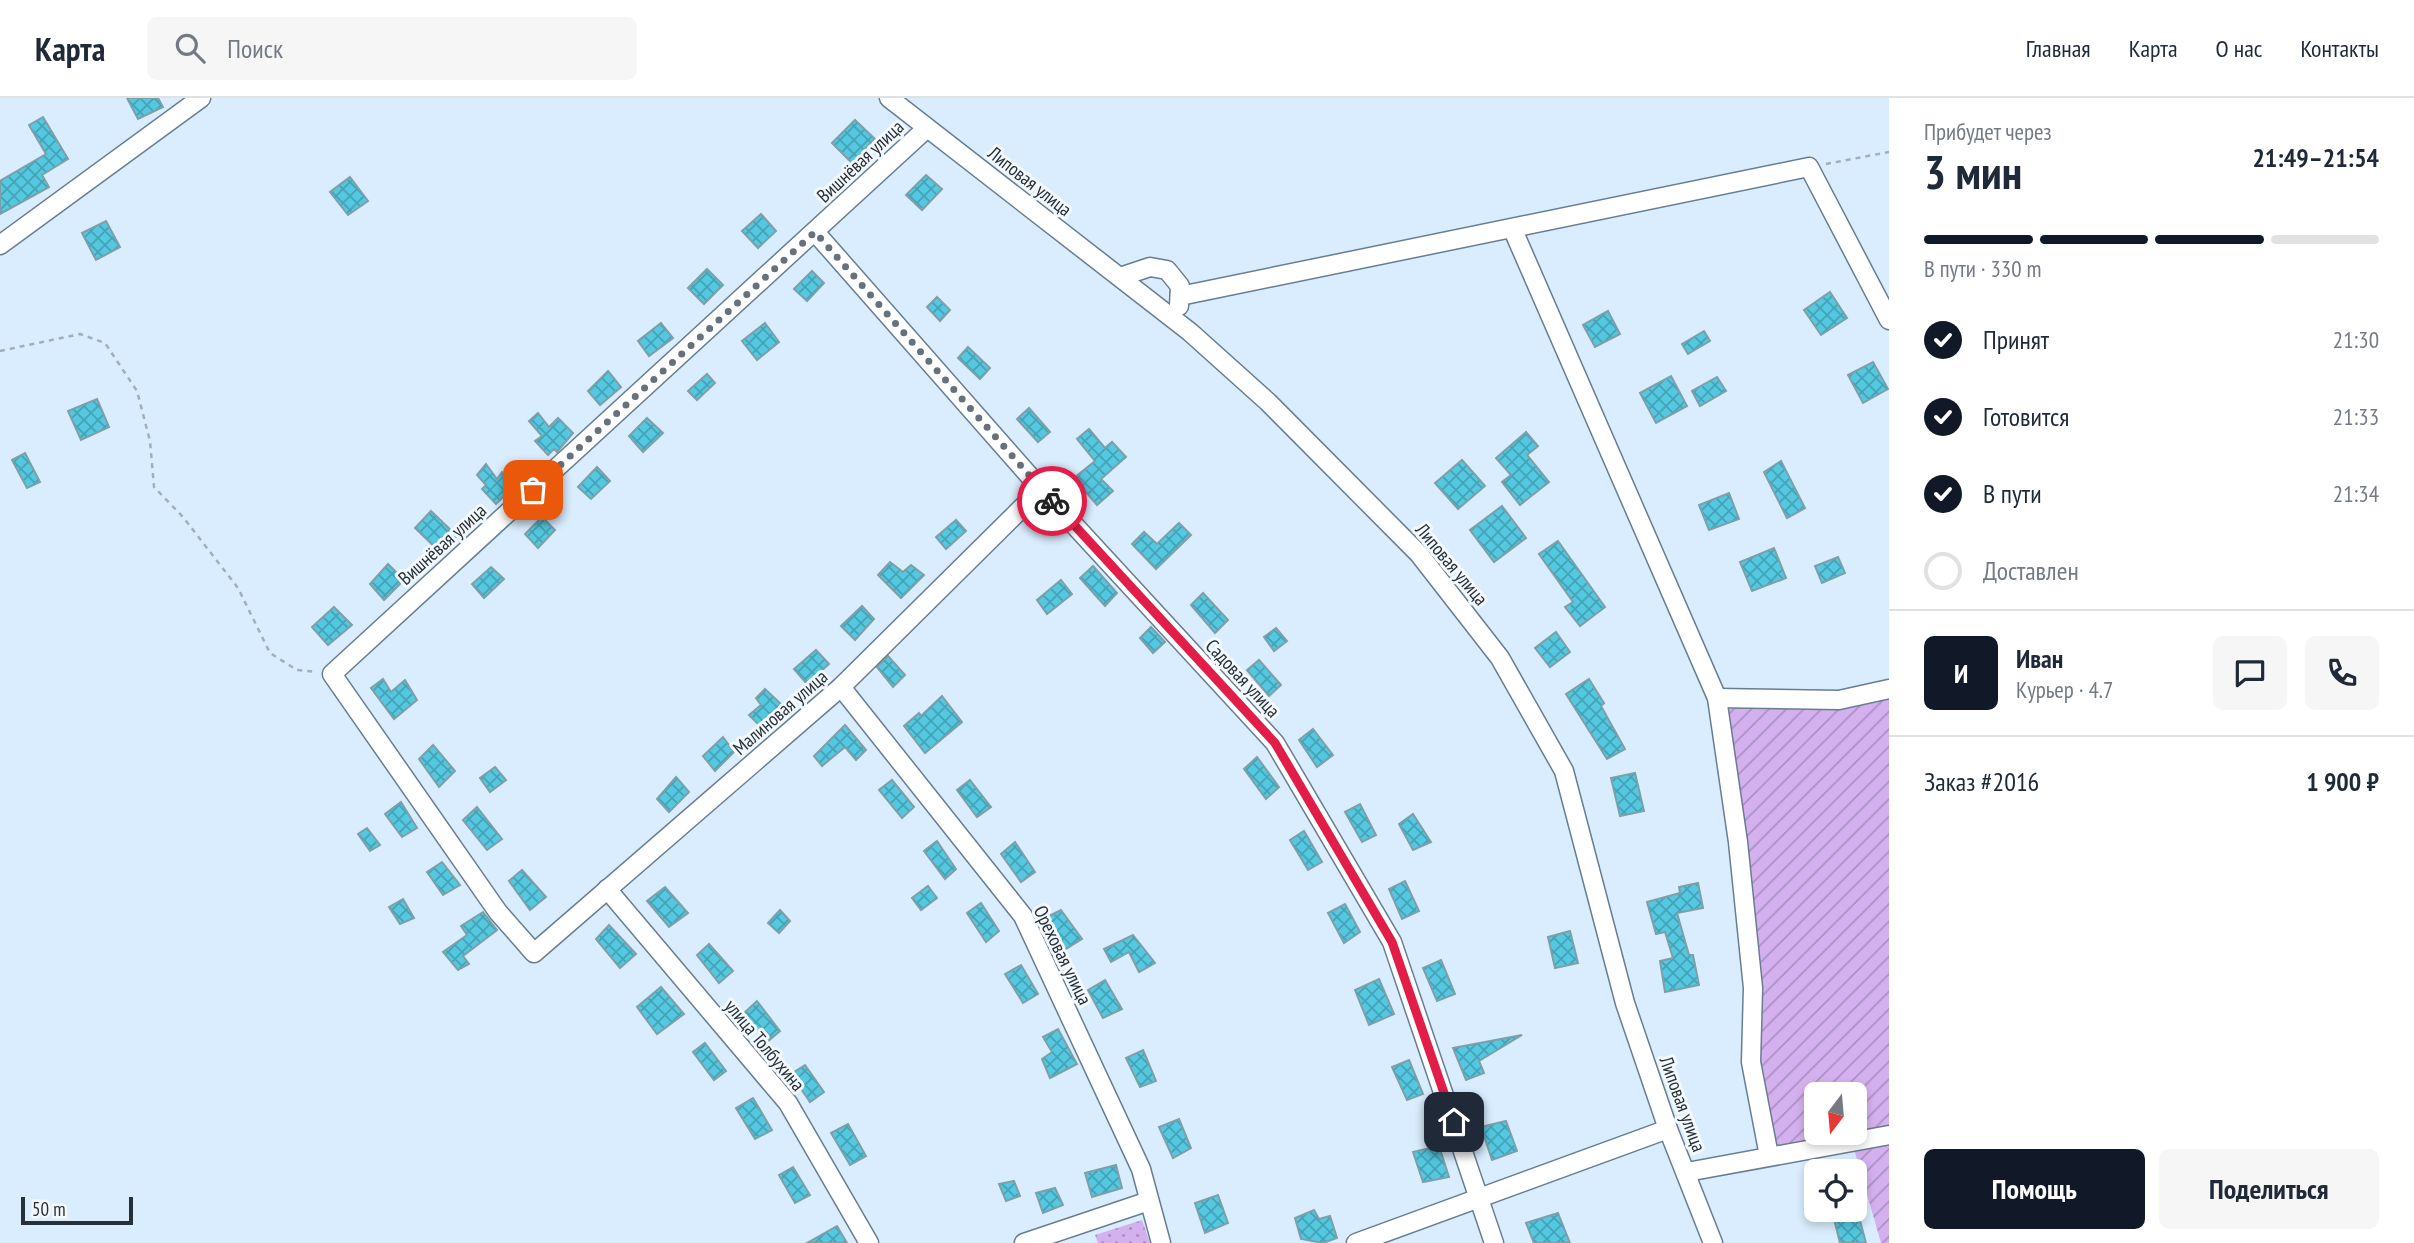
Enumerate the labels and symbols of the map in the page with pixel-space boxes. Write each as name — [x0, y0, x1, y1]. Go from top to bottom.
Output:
street label: Вишнёвая улица — [812, 115, 908, 207]
street label: Липовая улица — [983, 140, 1077, 221]
pin — [503, 460, 563, 520]
courier — [1017, 466, 1087, 536]
street label: Вишнёвая улица — [393, 498, 491, 590]
street label: Липовая улица — [1410, 517, 1493, 610]
street label: Садовая улица — [1201, 634, 1285, 722]
street label: Малиновая улица — [728, 664, 832, 760]
street label: Ореховая улица — [1029, 901, 1097, 1009]
street label: улица Толбухина — [720, 994, 810, 1096]
street label: Липовая улица — [1654, 1052, 1711, 1155]
north arrow — [1804, 1082, 1867, 1144]
pin — [1424, 1092, 1484, 1152]
scale bar — [21, 1194, 133, 1226]

